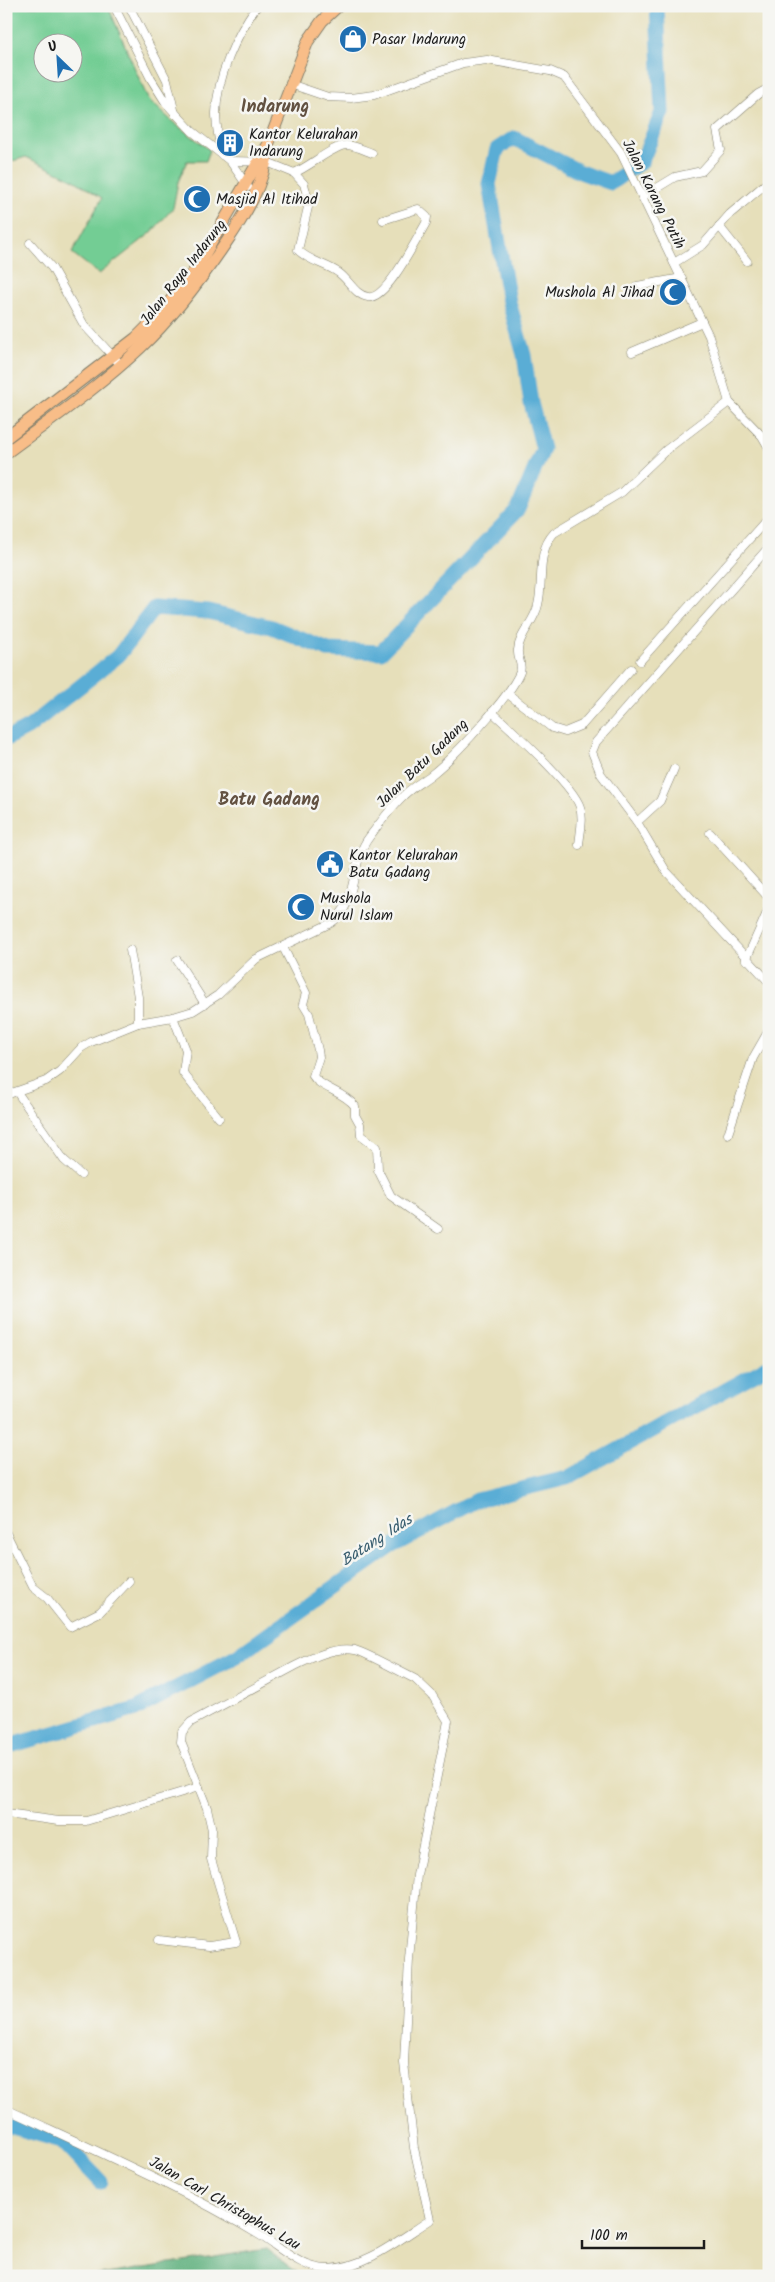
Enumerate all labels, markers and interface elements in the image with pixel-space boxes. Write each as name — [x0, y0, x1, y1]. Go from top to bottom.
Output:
shop icon: Pasar Indarung — [338, 24, 368, 54]
place label: Pasar Indarung — [372, 28, 466, 52]
north arrow — [32, 32, 82, 82]
text: U — [44, 35, 62, 59]
district label: Indarung — [241, 93, 309, 122]
place label: Kantor Kelurahan Indarung — [249, 123, 358, 164]
building icon: Kantor Kelurahan Indarung — [215, 128, 245, 158]
street label: Jalan Karang Putih — [615, 135, 691, 254]
mosque icon: Masjid Al Itihad — [182, 184, 212, 214]
place label: Masjid Al Itihad — [216, 188, 318, 212]
street label: Jalan Raya Indarung — [135, 214, 233, 331]
mosque icon: Mushola Al Jihad — [658, 277, 688, 307]
place label: Mushola Al Jihad — [545, 281, 655, 305]
street label: Jalan Batu Gadang — [371, 713, 474, 814]
district label: Batu Gadang — [218, 786, 320, 815]
place label: Kantor Kelurahan Batu Gadang — [349, 844, 458, 885]
public building icon: Kantor Kelurahan Batu Gadang — [315, 849, 345, 879]
place label: Mushola Nurul Islam — [320, 887, 393, 928]
mosque icon: Mushola Nurul Islam — [286, 892, 316, 922]
water label: Batang Idas — [336, 1506, 420, 1573]
street label: Jalan Carl Christophus Lau — [144, 2151, 305, 2257]
scale bar — [582, 2217, 705, 2249]
text: 100 m — [590, 2224, 628, 2248]

